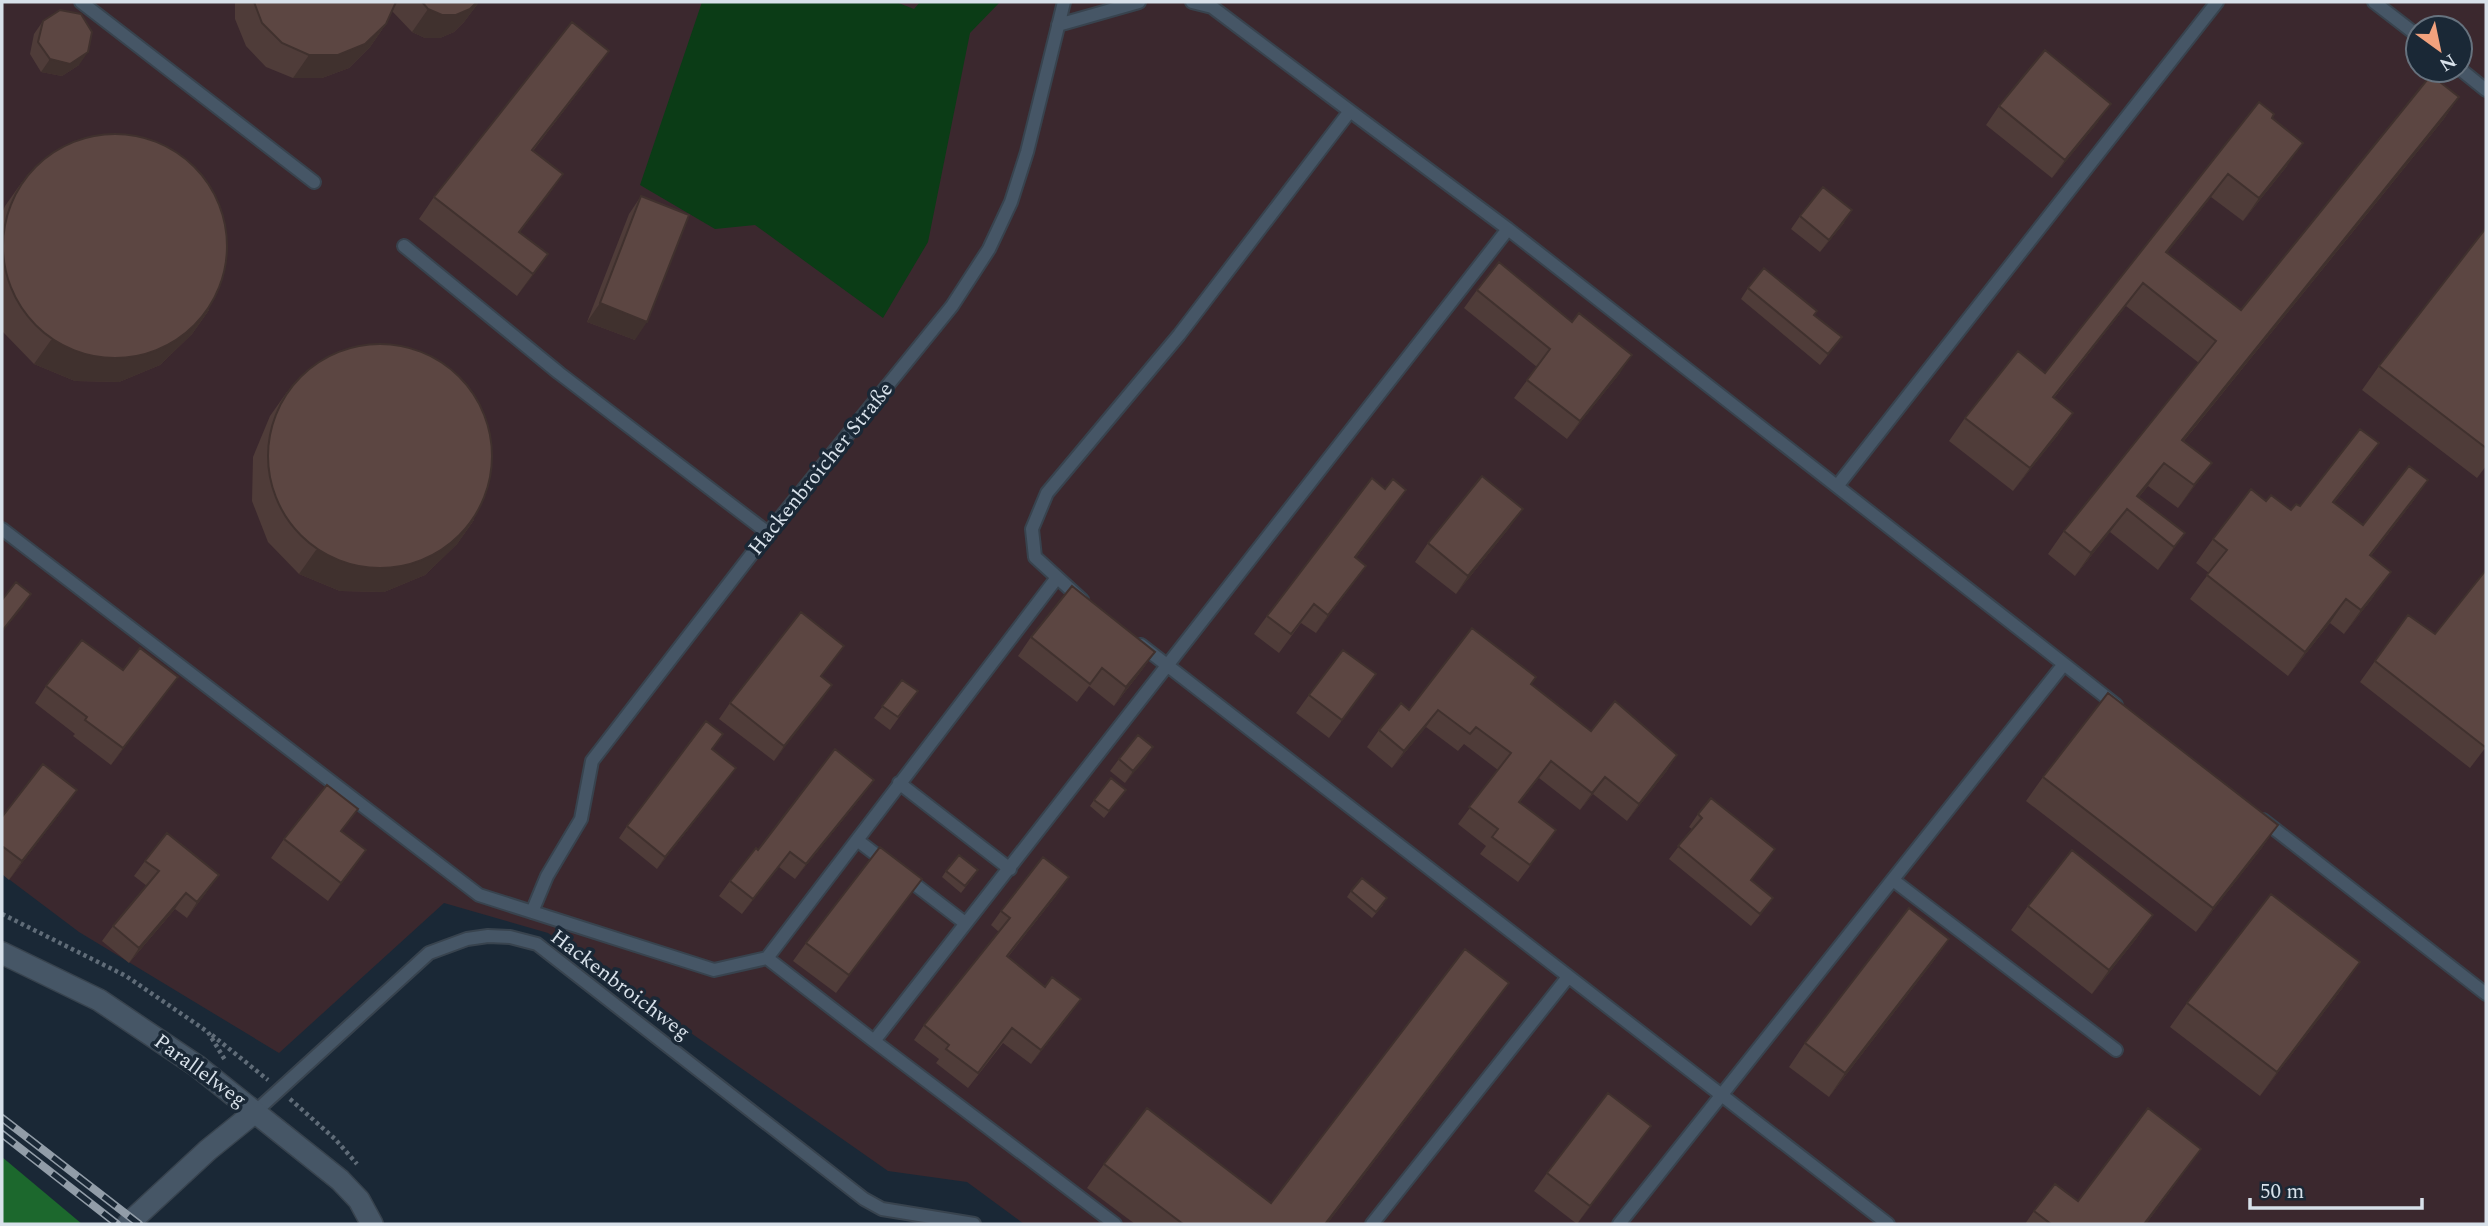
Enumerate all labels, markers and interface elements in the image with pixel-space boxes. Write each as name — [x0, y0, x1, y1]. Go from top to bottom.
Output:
north arrow — [2404, 14, 2474, 84]
text: N — [2433, 46, 2462, 78]
street label: Hackenbroicher Straße — [741, 375, 901, 563]
street label: Hackenbroichweg — [543, 922, 697, 1048]
street label: Parallelweg — [147, 1026, 253, 1116]
scale bar — [2250, 1166, 2422, 1210]
text: 50 m — [2260, 1176, 2304, 1208]

